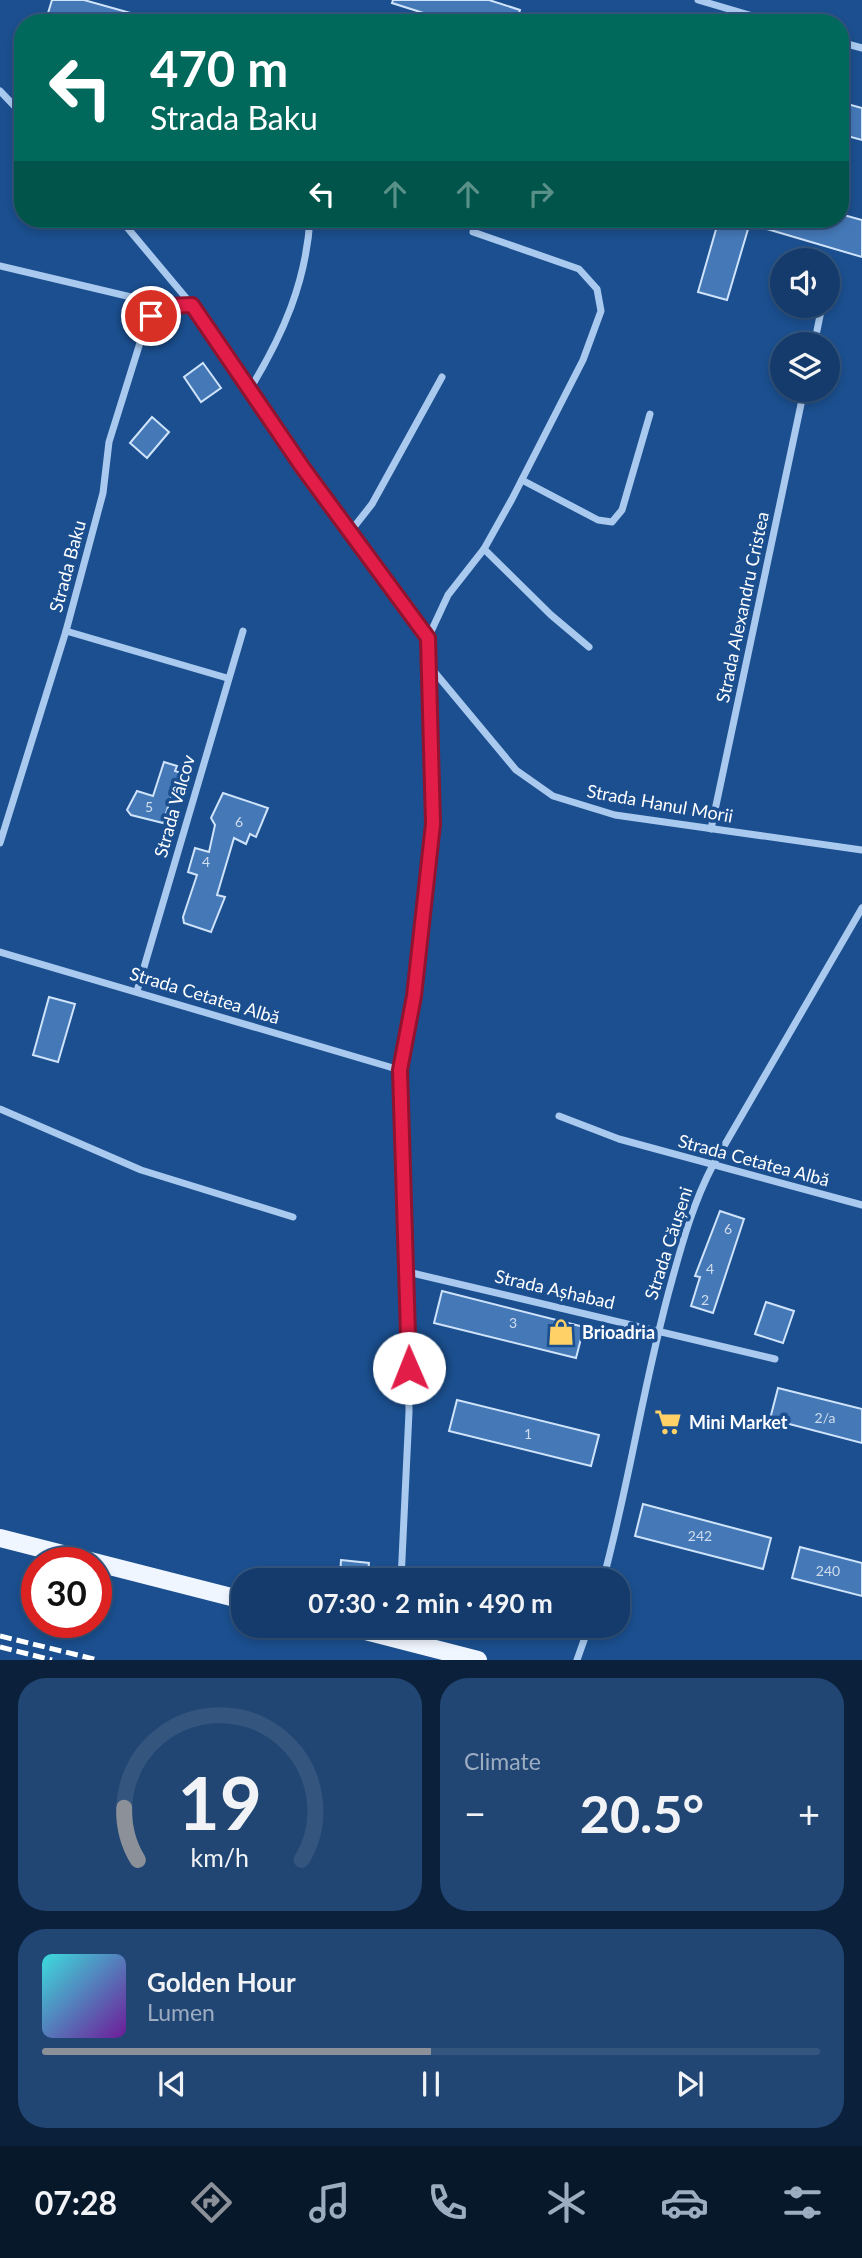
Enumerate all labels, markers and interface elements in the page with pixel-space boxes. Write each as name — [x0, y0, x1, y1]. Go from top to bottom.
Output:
text: 470 m — [150, 39, 288, 97]
icon: left — [35, 42, 126, 133]
text: Strada Baku — [150, 98, 318, 137]
icon: left — [303, 175, 341, 213]
icon: ahead — [376, 175, 414, 213]
icon: ahead — [449, 175, 487, 213]
icon: right — [522, 175, 560, 213]
map controls — [770, 248, 840, 402]
button: sound — [770, 248, 840, 318]
pin — [121, 286, 181, 346]
icon: arrive — [132, 297, 170, 335]
button: layers — [770, 332, 840, 402]
street label: Strada Alexandru Cristea — [711, 509, 773, 705]
street label: Strada Baku — [44, 518, 90, 614]
street label: Strada Vâlcov — [149, 751, 199, 860]
street label: Strada Hanul Morii — [585, 779, 735, 827]
house number: 5 — [145, 798, 153, 815]
house number: 6 — [235, 813, 243, 830]
house number: 4 — [202, 853, 210, 870]
street label: Strada Cetatea Albă — [127, 962, 283, 1028]
street label: Strada Cetatea Albă — [676, 1129, 832, 1191]
street label: Strada Căușeni — [639, 1184, 697, 1302]
house number: 6 — [724, 1220, 732, 1237]
house number: 4 — [706, 1260, 714, 1277]
street label: Strada Așhabad — [493, 1265, 617, 1313]
house number: 2 — [701, 1291, 709, 1308]
house number: 3 — [509, 1314, 517, 1331]
shop icon: Brioadria — [546, 1317, 576, 1347]
place label: Brioadria — [582, 1321, 655, 1343]
position arrow — [372, 1331, 446, 1405]
supermarket icon: Mini Market — [653, 1407, 683, 1437]
house number: 2/a — [815, 1409, 835, 1426]
place label: Mini Market — [689, 1411, 788, 1433]
house number: 1 — [524, 1425, 532, 1442]
house number: 242 — [688, 1527, 712, 1544]
speed limit sign: 30 — [21, 1547, 112, 1638]
house number: 240 — [816, 1562, 840, 1579]
text: 07:30 · 2 min · 490 m — [308, 1587, 553, 1619]
text: Climate — [464, 1747, 541, 1775]
text: 19 — [178, 1759, 262, 1847]
text: 20.5° — [580, 1782, 704, 1844]
text: − — [464, 1790, 486, 1836]
text: + — [798, 1790, 820, 1836]
text: km/h — [191, 1842, 249, 1872]
text: Golden Hour — [147, 1966, 296, 1998]
text: Lumen — [147, 1998, 215, 2026]
icon: previous — [153, 2065, 191, 2103]
icon: pause — [412, 2065, 450, 2103]
icon: next — [671, 2065, 709, 2103]
icon: directions — [187, 2178, 236, 2227]
icon: music — [305, 2178, 354, 2227]
icon: phone — [423, 2178, 472, 2227]
icon: climate — [542, 2178, 591, 2227]
icon: car — [660, 2178, 709, 2227]
icon: filters — [778, 2178, 827, 2227]
text: 07:28 — [35, 2183, 117, 2222]

